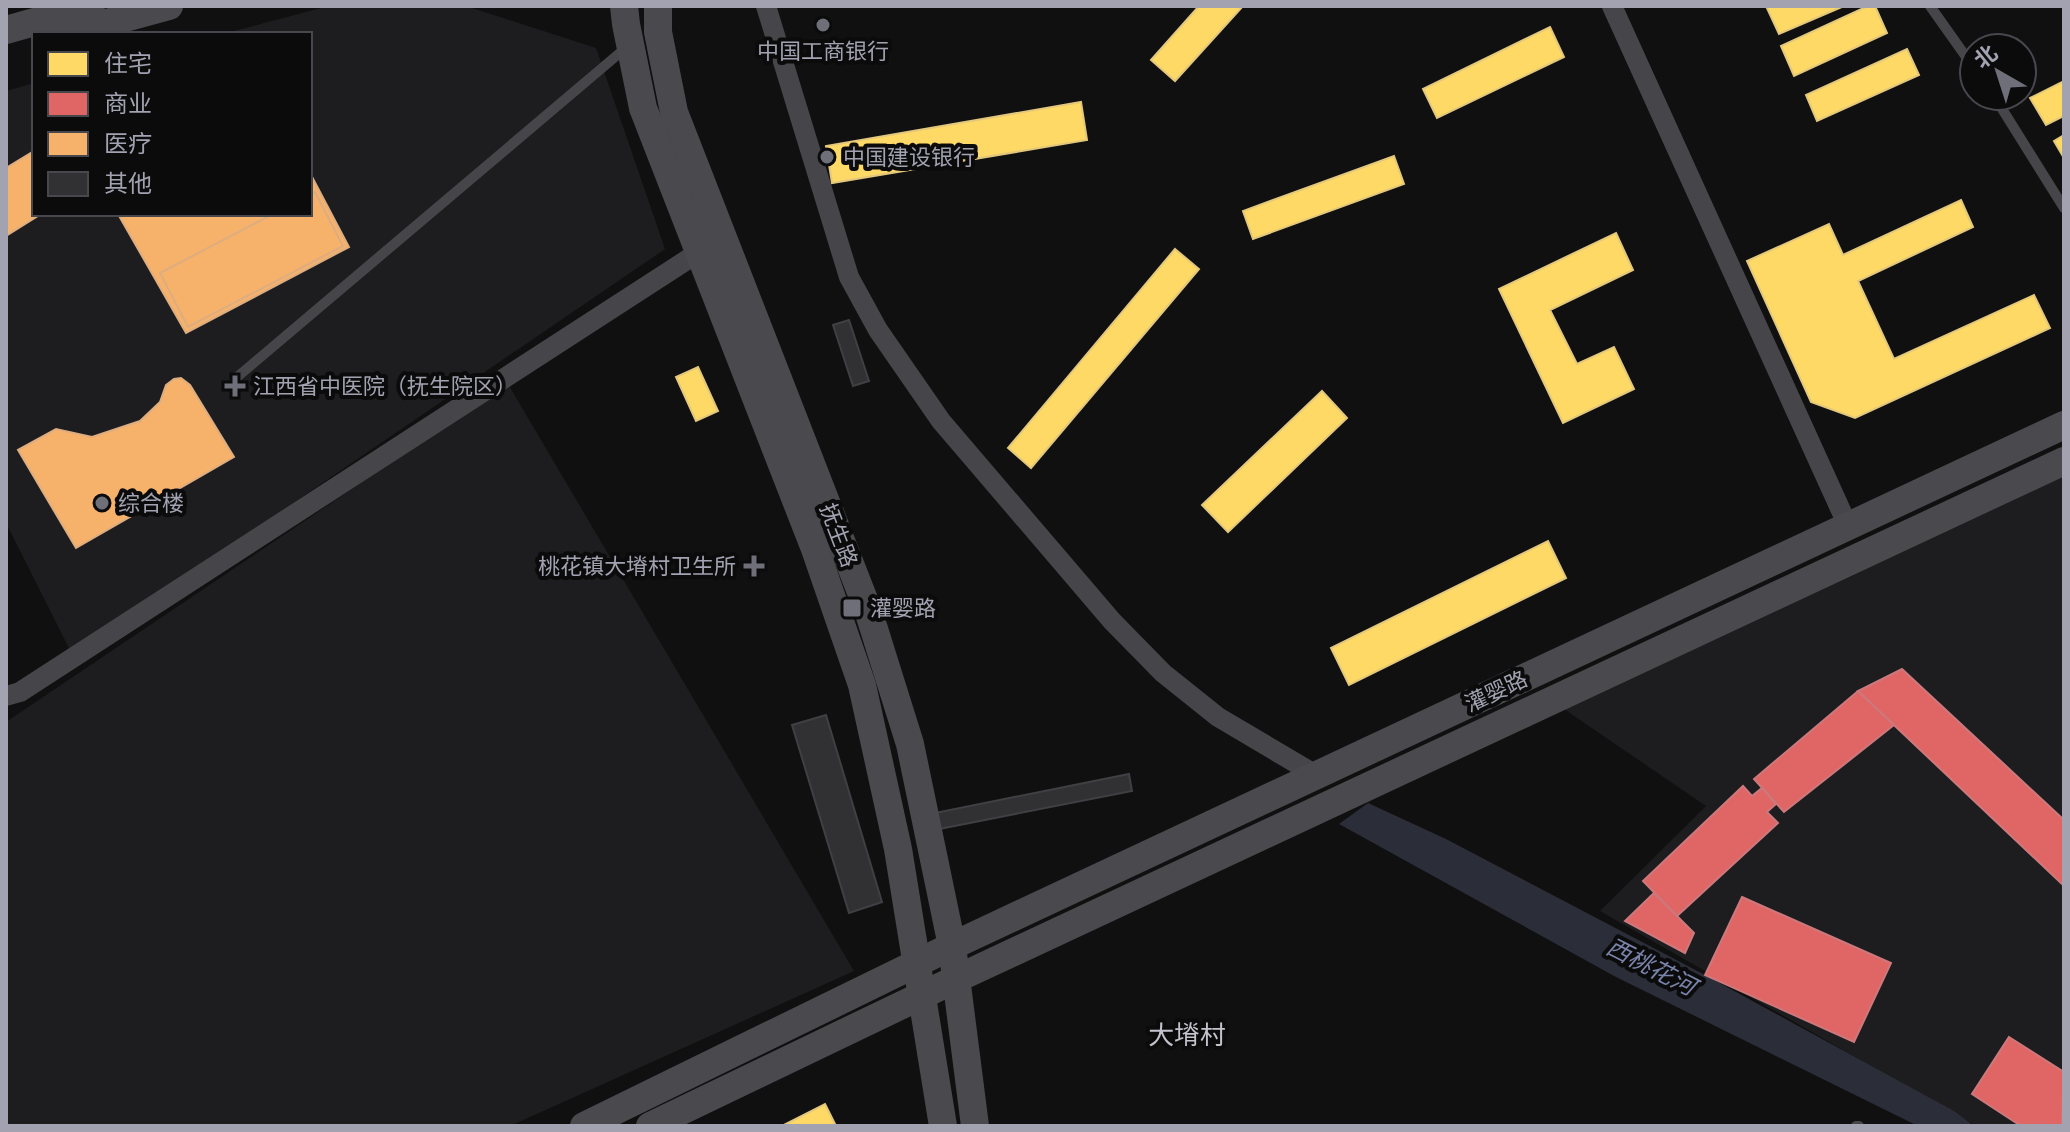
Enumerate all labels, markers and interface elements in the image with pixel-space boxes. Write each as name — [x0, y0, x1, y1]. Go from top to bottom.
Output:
marker: 中国工商银行 — [814, 16, 832, 34]
legend — [32, 32, 312, 216]
north arrow — [1958, 32, 2038, 112]
place label: 中国工商银行 — [757, 34, 889, 68]
text: 北 — [1966, 36, 2005, 77]
text: 住宅 — [104, 45, 152, 81]
text: 商业 — [104, 85, 152, 121]
text: 医疗 — [104, 125, 152, 161]
place label: 中国建设银行 — [843, 140, 975, 174]
marker: 中国建设银行 — [818, 148, 836, 166]
text: 其他 — [104, 165, 152, 201]
place label: 江西省中医院（抚生院区） — [253, 369, 517, 403]
marker: 江西省中医院（抚生院区） — [224, 375, 246, 397]
place label: 综合楼 — [118, 486, 184, 520]
marker: 综合楼 — [93, 494, 111, 512]
street label: 抚生路 — [811, 498, 867, 572]
place label: 桃花镇大塉村卫生所 — [538, 549, 736, 583]
marker: 桃花镇大塉村卫生所 — [743, 555, 765, 577]
place label: 灌婴路 — [870, 591, 936, 625]
marker: 灌婴路 — [841, 597, 863, 619]
street label: 灌婴路 — [1459, 662, 1533, 720]
water label: 西桃花河 — [1601, 928, 1706, 1006]
district label: 大塉村 — [1148, 1015, 1226, 1054]

